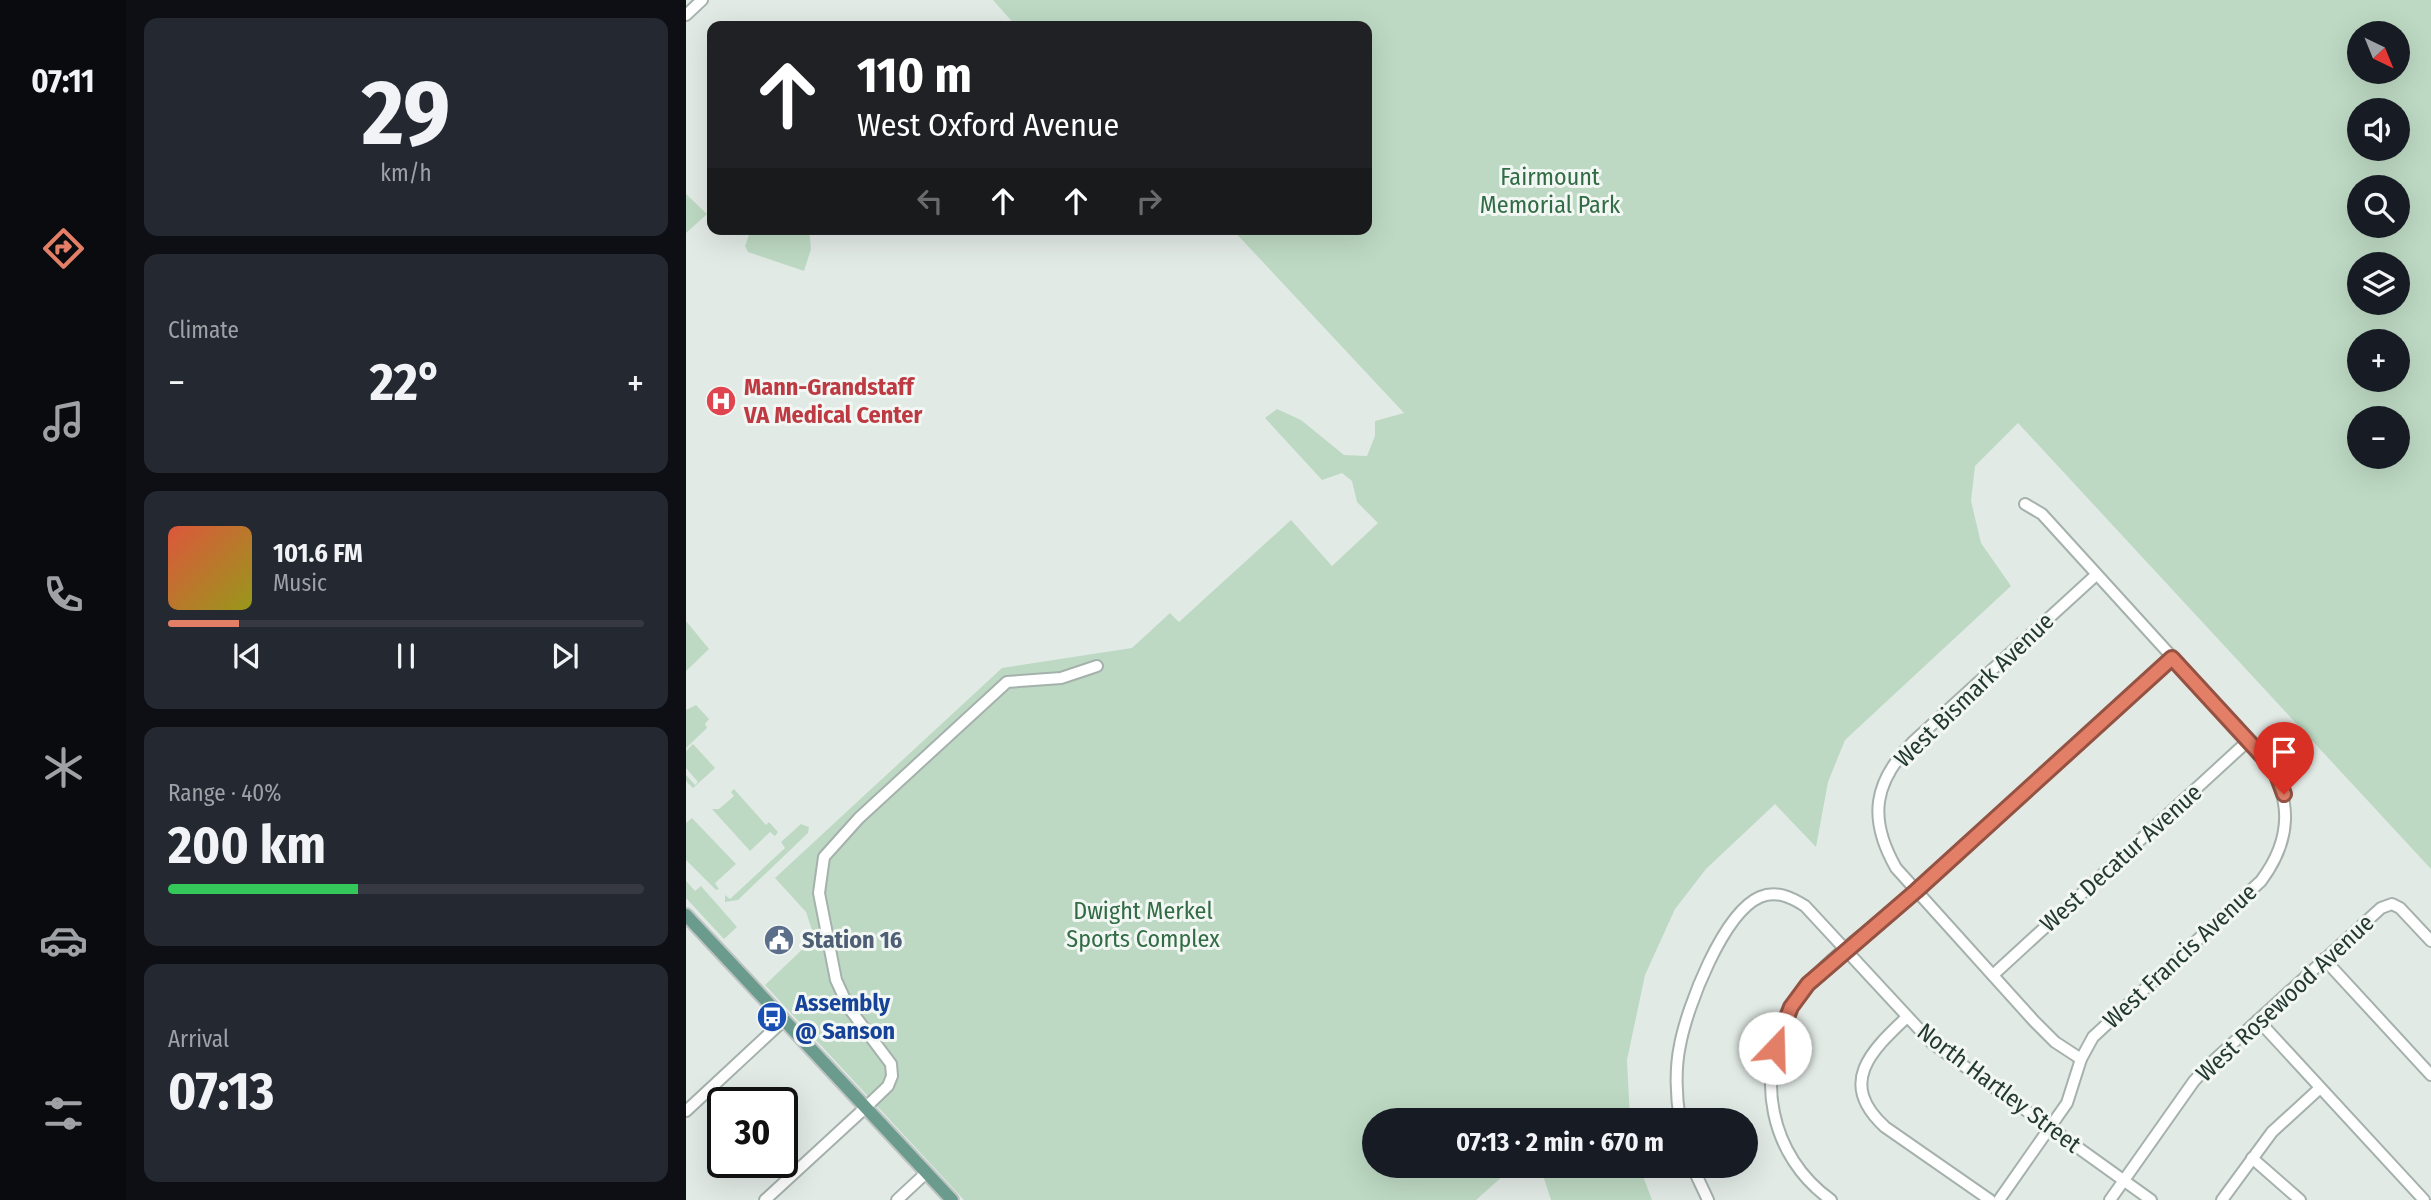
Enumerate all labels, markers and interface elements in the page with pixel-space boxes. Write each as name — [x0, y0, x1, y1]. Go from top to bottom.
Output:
north arrow — [2347, 21, 2410, 84]
map controls — [2347, 21, 2410, 469]
text: 110 m — [857, 46, 972, 105]
icon: ahead — [742, 49, 833, 140]
text: 29 — [362, 59, 450, 168]
text: 07:11 — [31, 62, 95, 100]
button: sound — [2347, 98, 2410, 161]
text: West Oxford Avenue — [857, 106, 1119, 144]
text: km/h — [380, 159, 432, 187]
park label: Fairmount Memorial Park — [1480, 163, 1621, 219]
button: search — [2347, 175, 2410, 238]
icon: left — [911, 182, 949, 220]
icon: ahead — [984, 182, 1022, 220]
icon: ahead — [1057, 182, 1095, 220]
icon: right — [1130, 182, 1168, 220]
icon: directions — [39, 224, 88, 273]
button: layers — [2347, 252, 2410, 315]
text: Climate — [168, 316, 239, 344]
button: + — [2347, 329, 2410, 392]
text: 22° — [370, 351, 442, 414]
text: − — [168, 360, 185, 406]
text: + — [627, 360, 644, 406]
place label: Mann-Grandstaff VA Medical Center — [743, 373, 922, 429]
hospital icon: Mann-Grandstaff VA Medical Center — [704, 384, 738, 418]
icon: music — [39, 397, 88, 446]
button: − — [2347, 406, 2410, 469]
text: 101.6 FM — [273, 538, 363, 569]
text: Music — [273, 569, 327, 597]
icon: phone — [39, 570, 88, 619]
street label: West Bismark Avenue — [1889, 607, 2059, 773]
icon: previous — [228, 637, 266, 675]
icon: pause — [387, 637, 425, 675]
icon: next — [546, 637, 584, 675]
pin — [2254, 722, 2314, 794]
icon: arrive — [2265, 733, 2303, 771]
icon: climate — [39, 743, 88, 792]
street label: West Decatur Avenue — [2035, 778, 2207, 938]
text: Range · 40% — [168, 779, 282, 807]
text: 200 km — [168, 814, 326, 877]
street label: West Francis Avenue — [2098, 878, 2262, 1034]
park label: Dwight Merkel Sports Complex — [1066, 897, 1220, 953]
street label: West Rosewood Avenue — [2190, 909, 2380, 1087]
icon: car — [39, 916, 88, 965]
public building icon: Station 16 — [762, 923, 796, 957]
place label: Station 16 — [802, 926, 902, 954]
place label: Assembly @ Sanson — [794, 989, 895, 1045]
bus stop icon: Assembly @ Sanson — [755, 1000, 789, 1034]
position arrow — [1738, 1011, 1812, 1085]
street label: North Hartley Street — [1912, 1017, 2086, 1159]
text: Arrival — [168, 1025, 229, 1053]
text: 07:13 — [168, 1060, 274, 1123]
speed limit sign: 30 — [707, 1087, 798, 1178]
icon: filters — [39, 1089, 88, 1138]
text: 07:13 · 2 min · 670 m — [1456, 1127, 1664, 1158]

